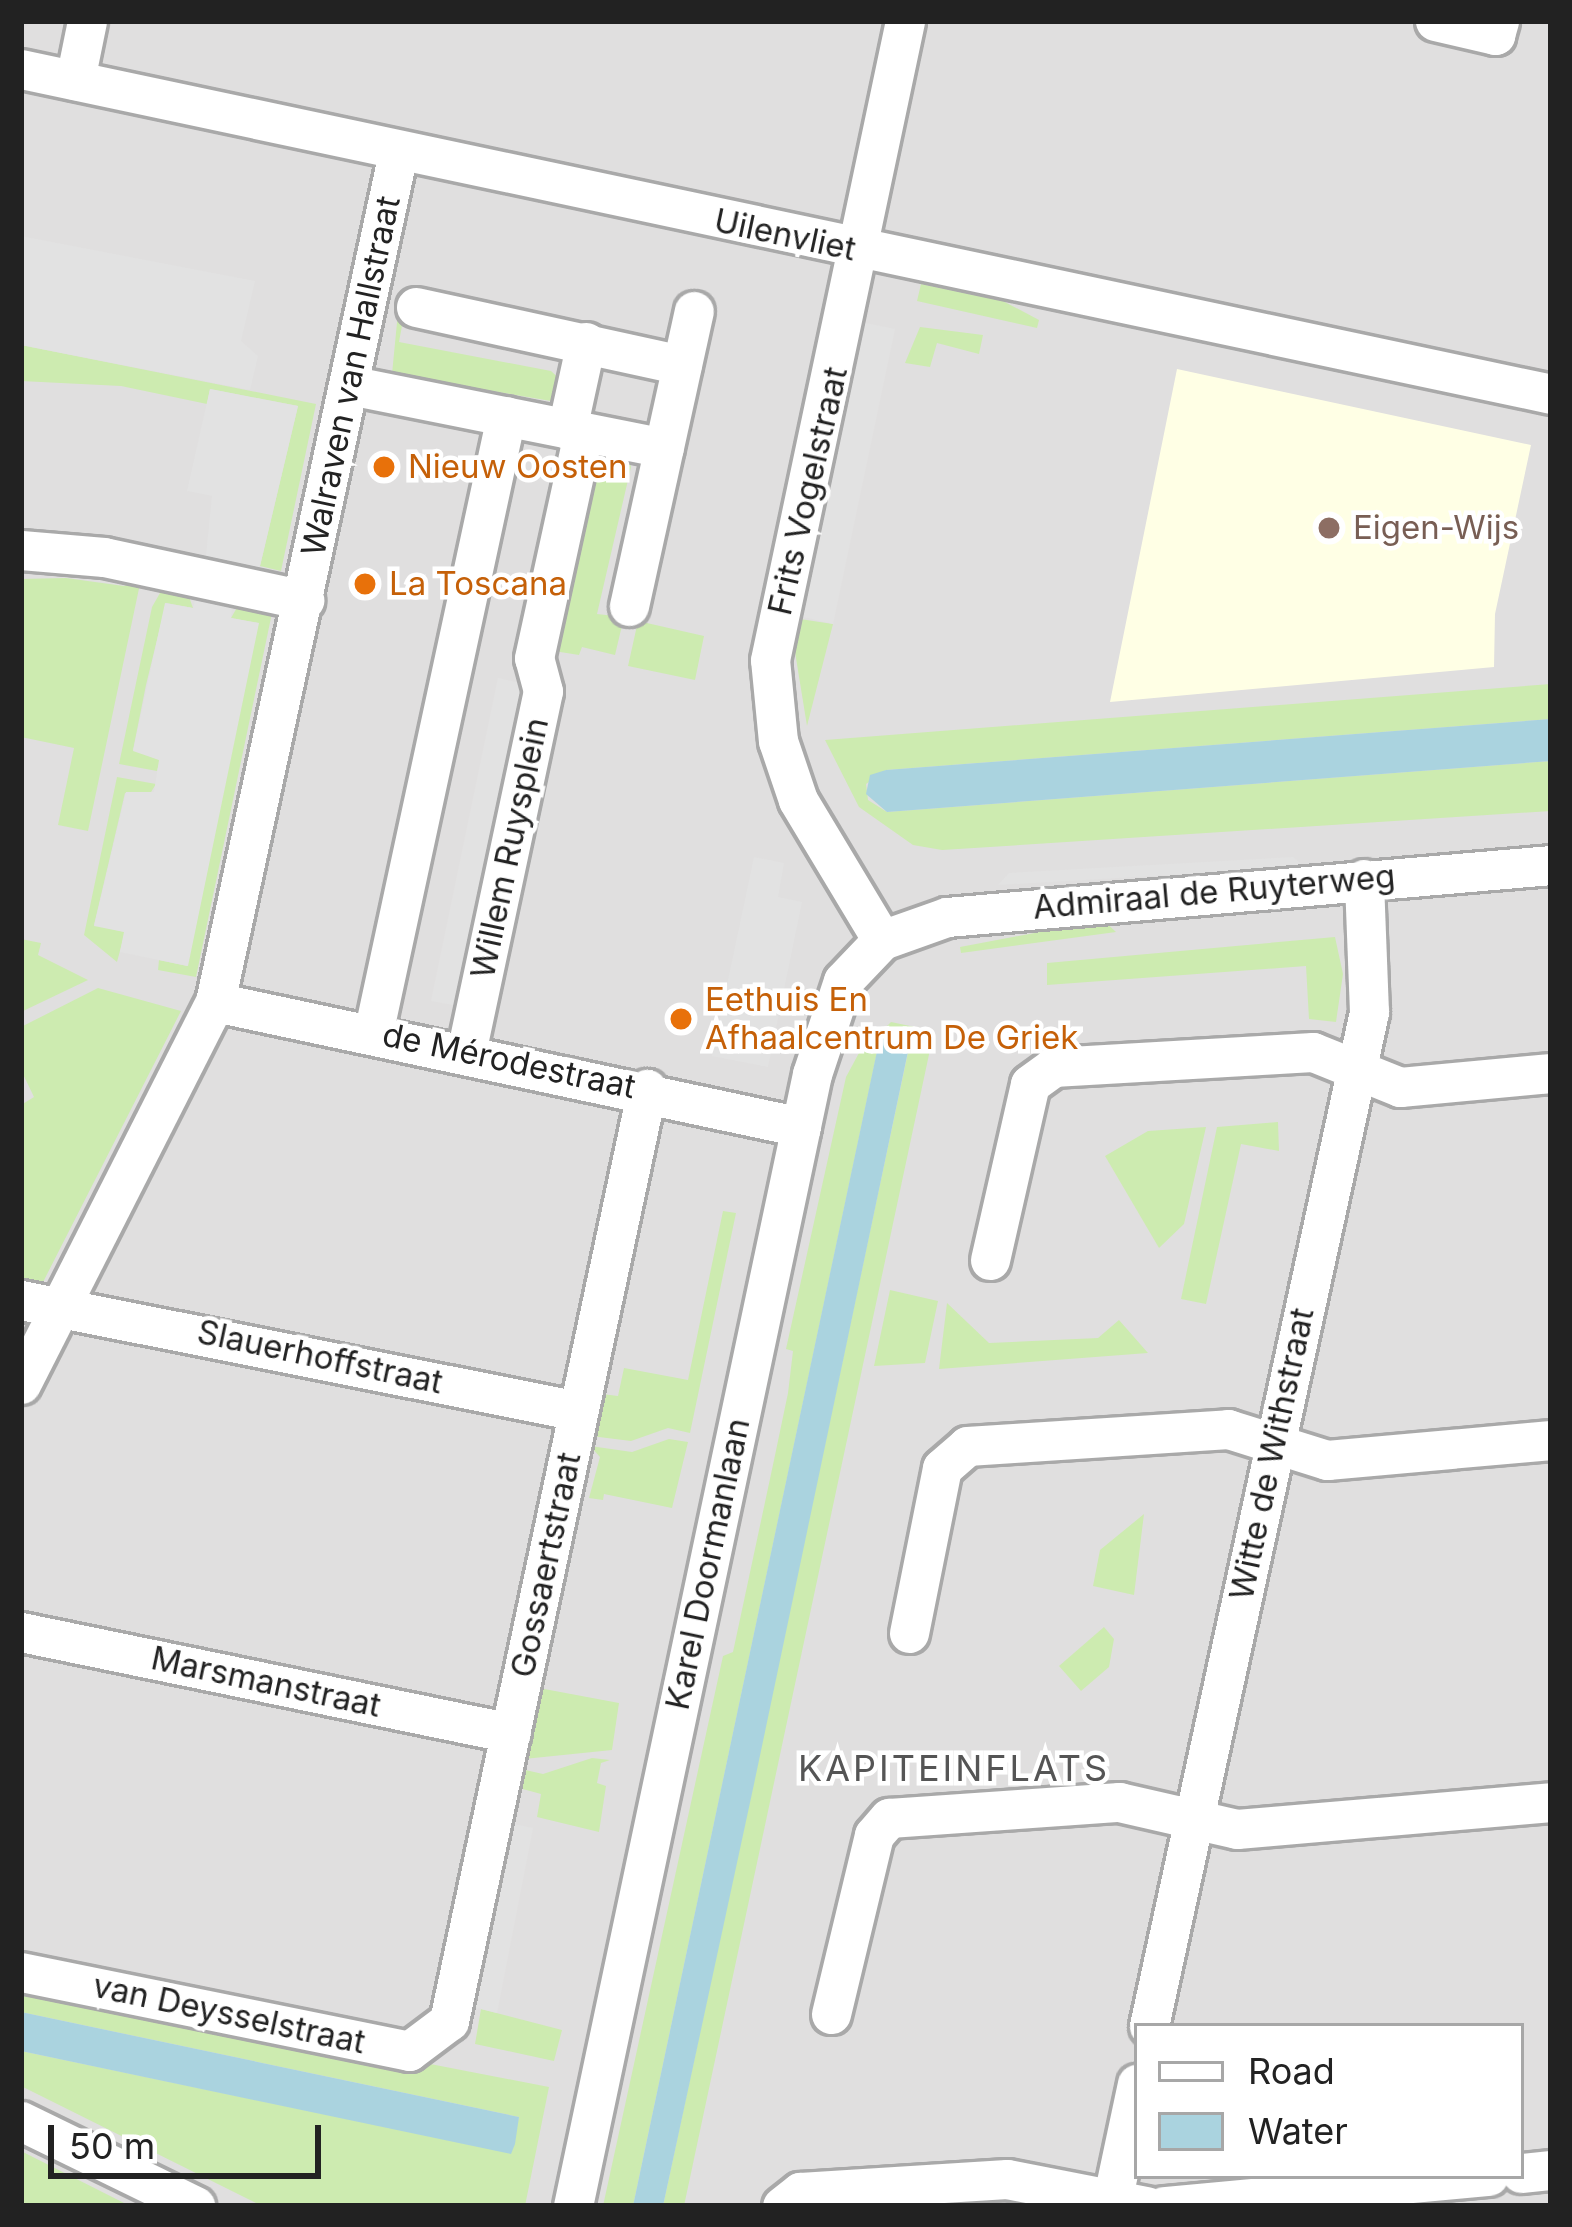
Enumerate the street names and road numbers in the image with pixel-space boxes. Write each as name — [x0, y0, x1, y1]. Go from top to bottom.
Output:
street label: Walraven van Hallstraat — [293, 192, 409, 560]
street label: Uilenvliet — [711, 201, 859, 269]
street label: Frits Vogelstraat — [760, 363, 856, 619]
street label: Willem Ruysplein — [463, 714, 557, 982]
street label: Admiraal de Ruyterweg — [1031, 856, 1397, 928]
street label: de Mérodestraat — [379, 1015, 639, 1107]
street label: Witte de Withstraat — [1222, 1304, 1322, 1604]
street label: Slauerhoffstraat — [194, 1312, 446, 1402]
street label: Karel Doormanlaan — [658, 1415, 758, 1713]
street label: Gossaertstraat — [503, 1449, 589, 1681]
street label: Marsmanstraat — [148, 1638, 384, 1726]
street label: van Deysselstraat — [89, 1966, 369, 2062]

